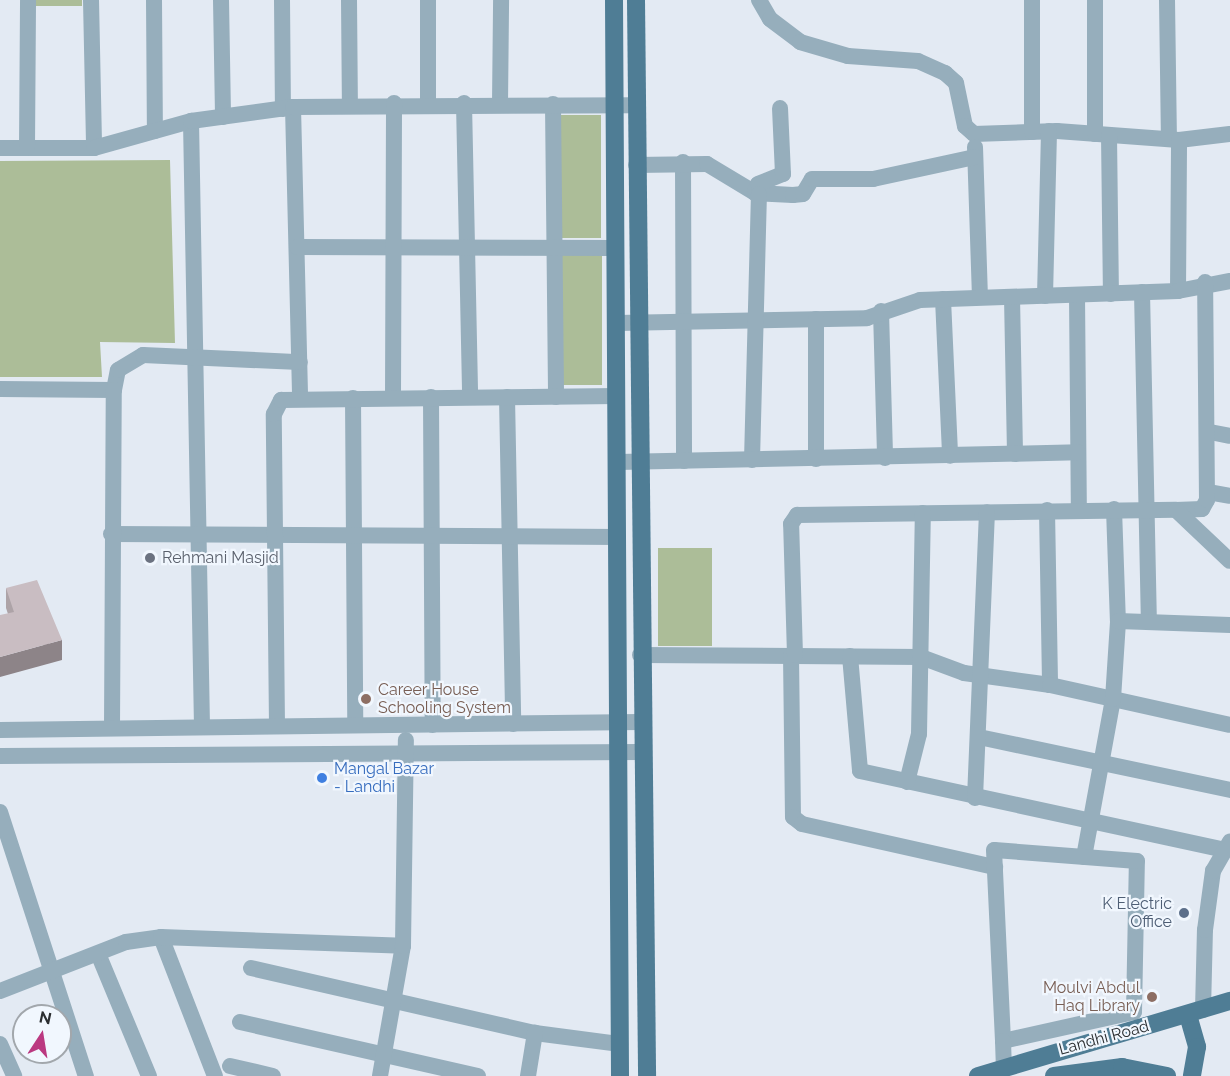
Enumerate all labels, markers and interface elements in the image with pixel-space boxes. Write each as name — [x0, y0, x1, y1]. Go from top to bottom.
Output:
place label: Rehmani Masjid — [162, 548, 279, 568]
marker: Rehmani Masjid — [143, 551, 157, 565]
place label: Career House Schooling System — [378, 680, 511, 718]
marker: Career House Schooling System — [359, 692, 373, 706]
place label: Mangal Bazar - Landhi — [334, 759, 435, 797]
marker: Mangal Bazar - Landhi — [315, 771, 329, 785]
place label: K Electric Office — [1102, 894, 1172, 932]
marker: K Electric Office — [1177, 906, 1191, 920]
place label: Moulvi Abdul Haq Library — [1042, 978, 1140, 1016]
marker: Moulvi Abdul Haq Library — [1145, 990, 1159, 1004]
north arrow — [12, 1004, 72, 1064]
text: N — [37, 1007, 53, 1028]
street label: Landhi Road — [1057, 1017, 1151, 1059]

